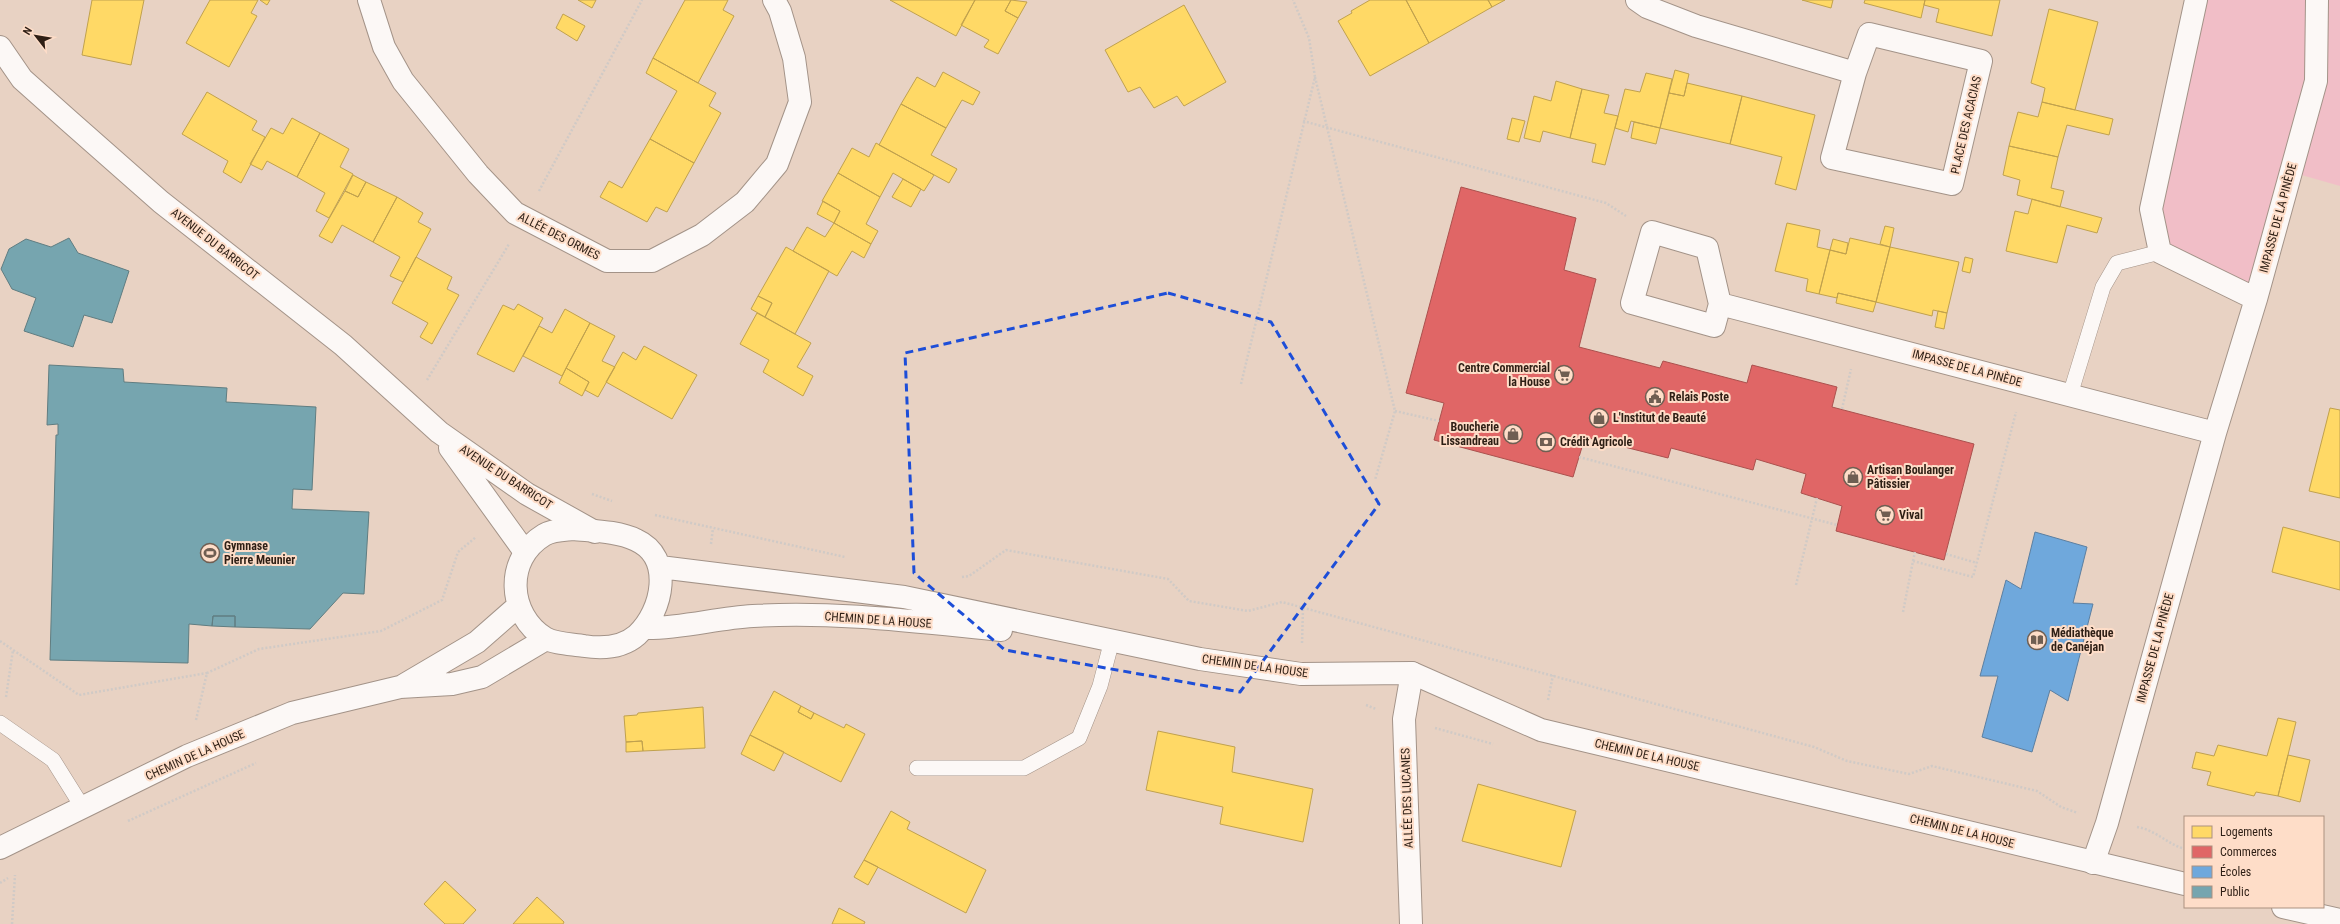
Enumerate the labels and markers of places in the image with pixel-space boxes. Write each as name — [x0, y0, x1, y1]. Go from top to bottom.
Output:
place label: Centre Commercial la House — [1458, 361, 1550, 389]
supermarket icon: Centre Commercial la House — [1553, 364, 1575, 386]
public building icon: Relais Poste — [1644, 386, 1666, 408]
place label: Relais Poste — [1669, 390, 1729, 404]
shop icon: L'Institut de Beauté — [1588, 407, 1610, 429]
place label: L'Institut de Beauté — [1613, 411, 1706, 425]
place label: Boucherie Lissandreau — [1441, 420, 1499, 448]
shop icon: Boucherie Lissandreau — [1502, 423, 1524, 445]
bank icon: Crédit Agricole — [1535, 431, 1557, 453]
place label: Crédit Agricole — [1560, 435, 1633, 449]
place label: Artisan Boulanger Pâtissier — [1867, 463, 1954, 491]
shop icon: Artisan Boulanger Pâtissier — [1842, 466, 1864, 488]
supermarket icon: Vival — [1874, 504, 1896, 526]
place label: Vival — [1899, 508, 1923, 522]
place label: Gymnase Pierre Meunier — [224, 539, 295, 567]
sports icon: Gymnase Pierre Meunier — [199, 542, 221, 564]
place label: Médiathèque de Canéjan — [2051, 626, 2114, 654]
library icon: Médiathèque de Canéjan — [2026, 629, 2048, 651]

